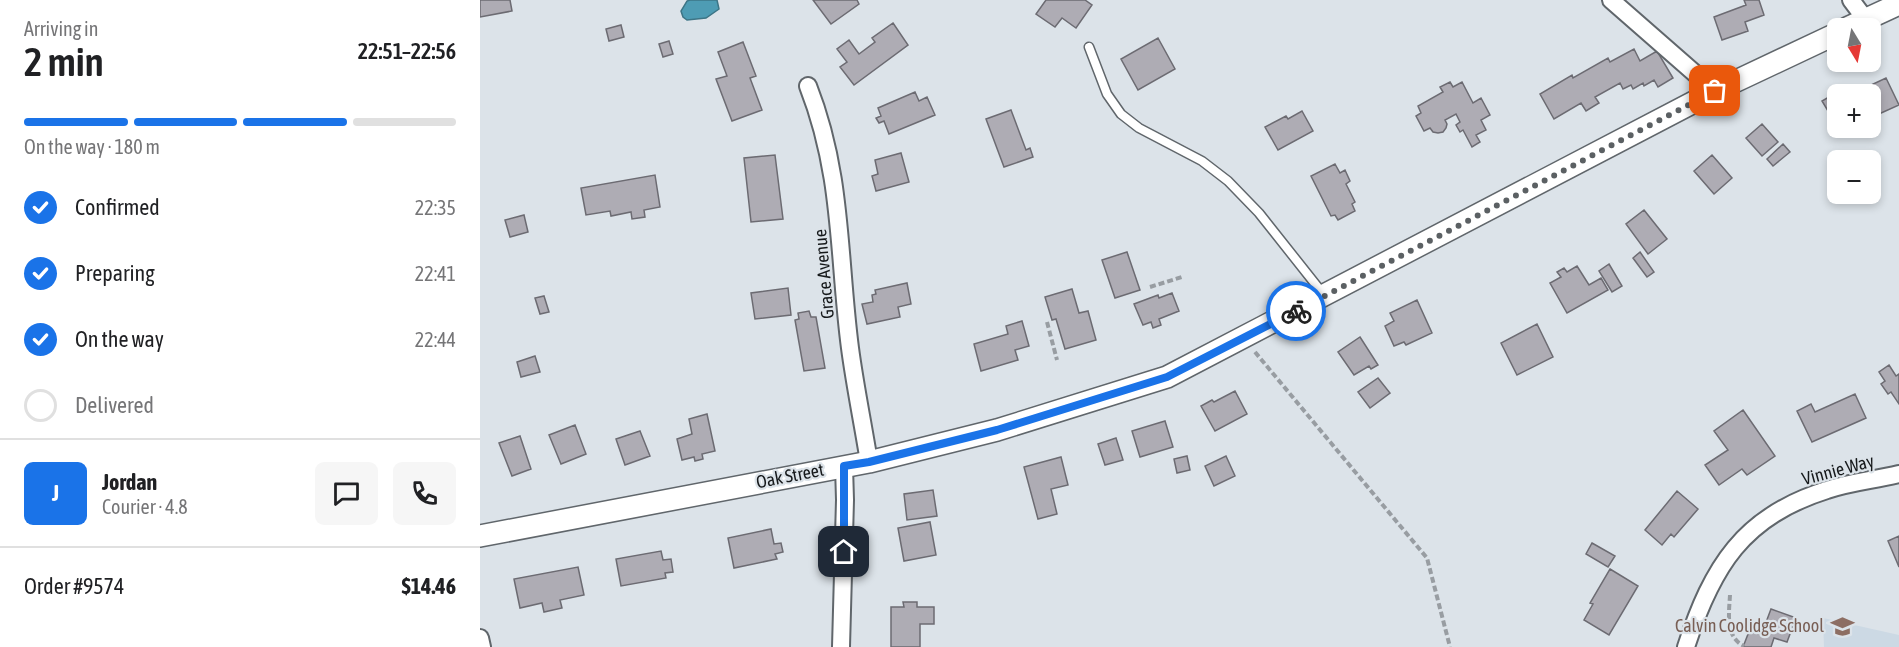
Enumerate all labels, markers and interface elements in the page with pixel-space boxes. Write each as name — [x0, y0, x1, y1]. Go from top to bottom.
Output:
text: Arriving in — [24, 17, 98, 40]
north arrow — [1827, 18, 1881, 72]
map controls — [1827, 18, 1881, 204]
text: 22:51–22:56 — [358, 38, 456, 64]
text: 2 min — [24, 40, 104, 84]
pin — [1689, 65, 1740, 116]
icon: bag — [1698, 74, 1731, 107]
button: + — [1827, 84, 1881, 138]
text: On the way · 180 m — [24, 135, 160, 158]
button: − — [1827, 150, 1881, 204]
icon: check — [24, 191, 57, 224]
text: Confirmed — [75, 194, 160, 220]
text: 22:35 — [415, 196, 456, 219]
street label: Grace Avenue — [809, 228, 838, 320]
icon: check — [24, 257, 57, 290]
text: Preparing — [75, 260, 155, 286]
text: 22:41 — [415, 262, 456, 285]
courier — [1266, 281, 1326, 341]
icon: bike — [1280, 295, 1313, 328]
icon: check — [24, 323, 57, 356]
text: On the way — [75, 326, 164, 352]
text: 22:44 — [415, 328, 456, 351]
text: Delivered — [75, 392, 154, 418]
street label: Vinnie Way — [1800, 450, 1876, 489]
street label: Oak Street — [754, 459, 826, 492]
button: chat — [315, 462, 378, 525]
button: phone — [393, 462, 456, 525]
text: Jordan — [102, 469, 157, 495]
text: J — [52, 480, 59, 506]
text: Courier · 4.8 — [102, 495, 188, 518]
pin — [818, 526, 869, 577]
icon: home — [827, 535, 860, 568]
text: Order #9574 — [24, 573, 124, 599]
text: $14.46 — [401, 573, 456, 599]
school or university icon: Calvin Coolidge School — [1829, 613, 1855, 639]
place label: Calvin Coolidge School — [1675, 615, 1824, 636]

